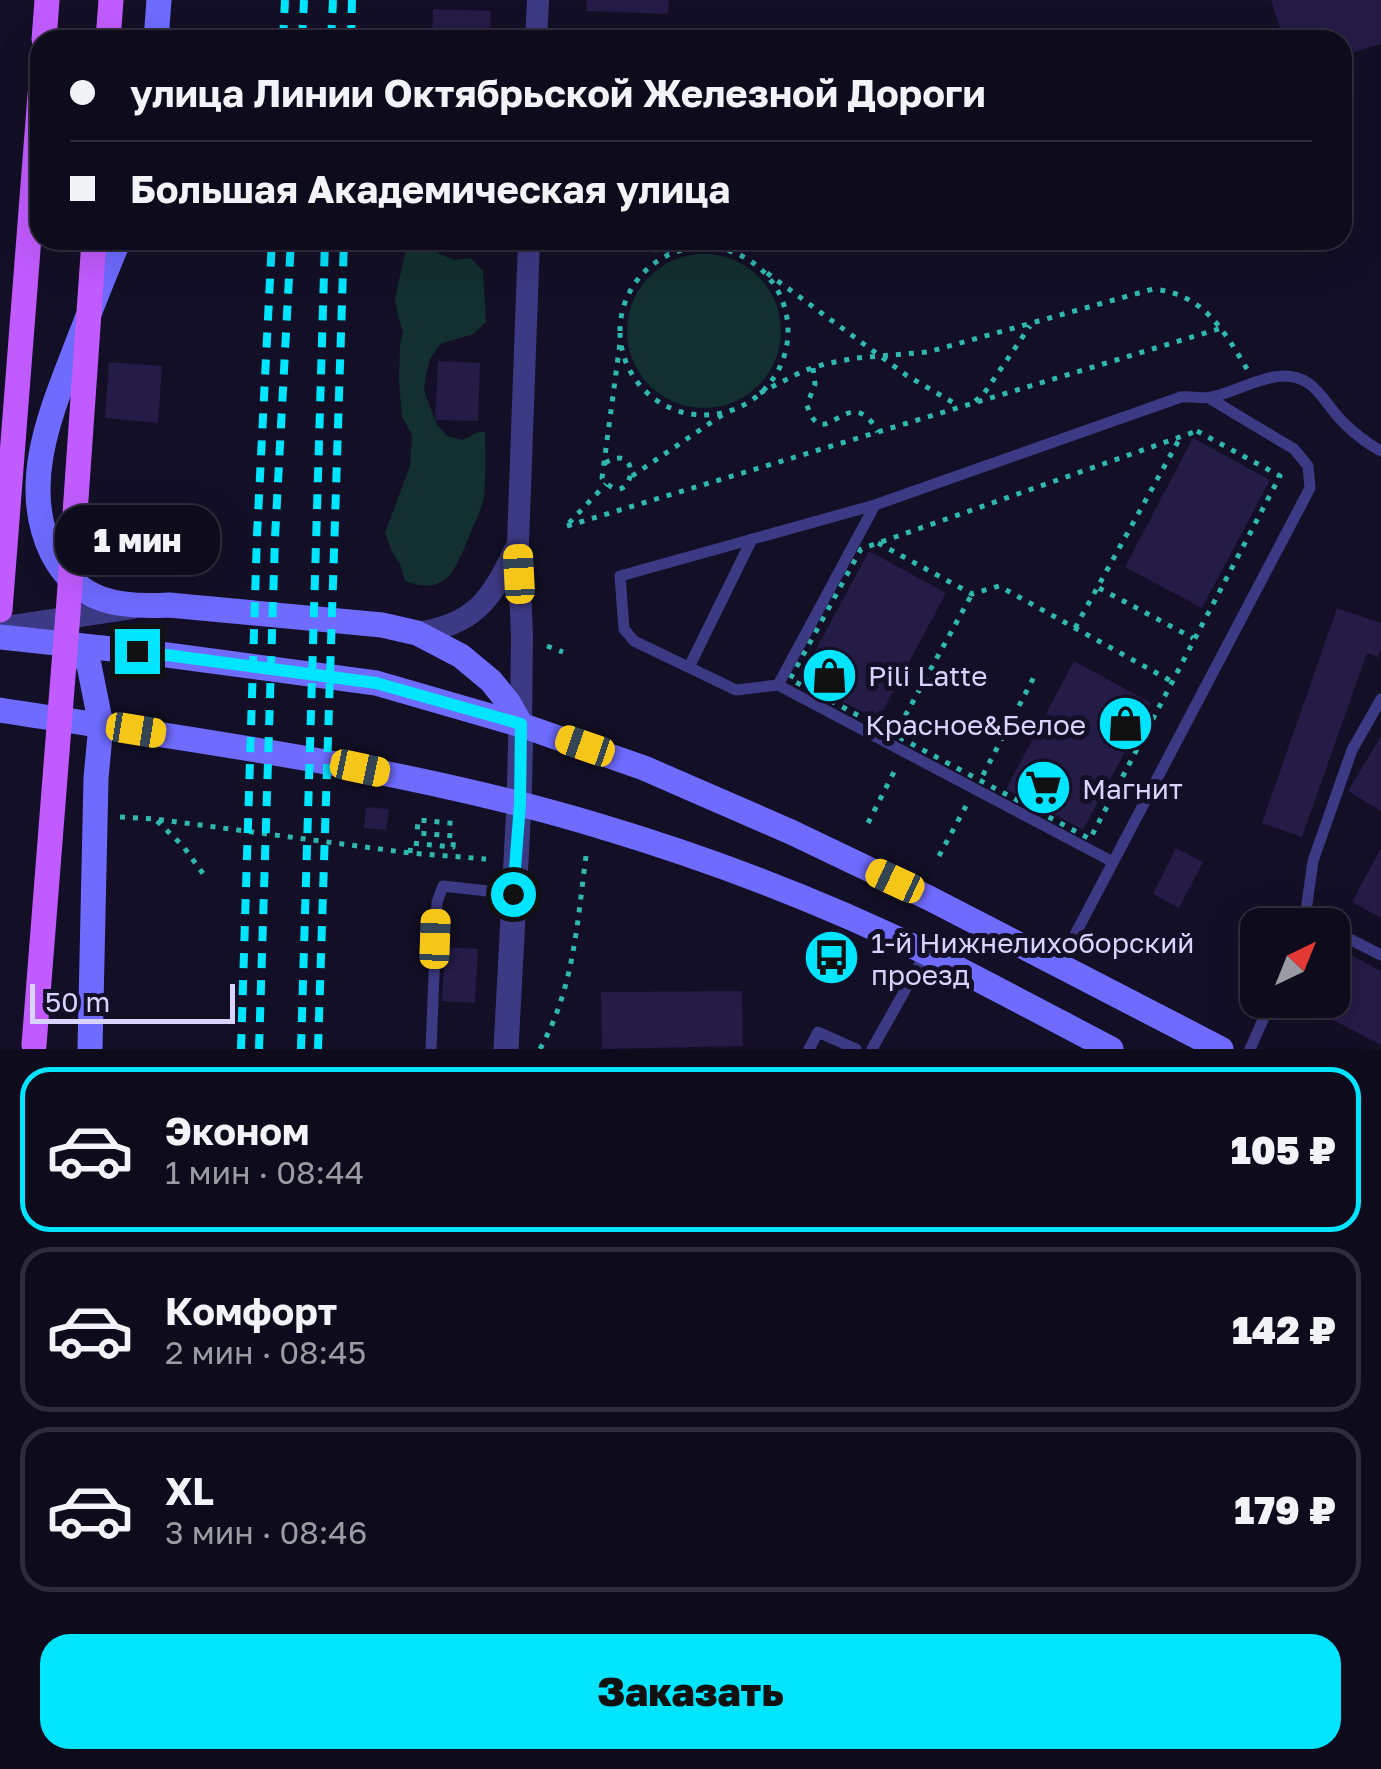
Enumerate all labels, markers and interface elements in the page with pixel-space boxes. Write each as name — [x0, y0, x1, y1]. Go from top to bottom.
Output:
text: улица Линии Октябрьской Железной Дороги — [130, 70, 986, 115]
text: Большая Академическая улица — [130, 166, 730, 211]
callout: 1 мин — [54, 506, 220, 576]
text: 1 мин — [93, 521, 182, 559]
car — [502, 543, 536, 605]
route end — [115, 629, 160, 674]
shop icon: Pili Latte — [799, 645, 859, 705]
place label: Pili Latte — [868, 659, 987, 692]
shop icon: Красное&Белое — [1095, 694, 1155, 754]
place label: Красное&Белое — [865, 708, 1086, 741]
car — [104, 710, 168, 750]
car — [552, 722, 618, 770]
car — [328, 747, 392, 789]
supermarket icon: Магнит — [1013, 758, 1073, 818]
place label: Магнит — [1082, 772, 1183, 805]
car — [861, 855, 929, 907]
route start — [491, 872, 536, 917]
car — [419, 908, 451, 970]
north arrow — [1240, 908, 1350, 1018]
map controls — [1240, 908, 1350, 1018]
place label: 1-й Нижнелихоборский проезд — [871, 926, 1194, 991]
bus stop icon: 1-й Нижнелихоборский проезд — [802, 928, 862, 988]
scale bar — [30, 979, 235, 1024]
text: 50 m — [45, 985, 110, 1018]
icon: car — [45, 1105, 135, 1195]
text: Эконом — [165, 1108, 309, 1153]
text: 105 ₽ — [1231, 1127, 1336, 1172]
text: 1 мин · 08:44 — [165, 1153, 364, 1191]
icon: car — [45, 1285, 135, 1375]
text: Комфорт — [165, 1288, 337, 1333]
text: 142 ₽ — [1232, 1307, 1336, 1352]
text: 2 мин · 08:45 — [165, 1333, 366, 1371]
icon: car — [45, 1465, 135, 1555]
text: XL — [165, 1468, 214, 1513]
text: 179 ₽ — [1234, 1487, 1336, 1532]
text: 3 мин · 08:46 — [165, 1513, 367, 1551]
button: Заказать — [40, 1634, 1341, 1749]

